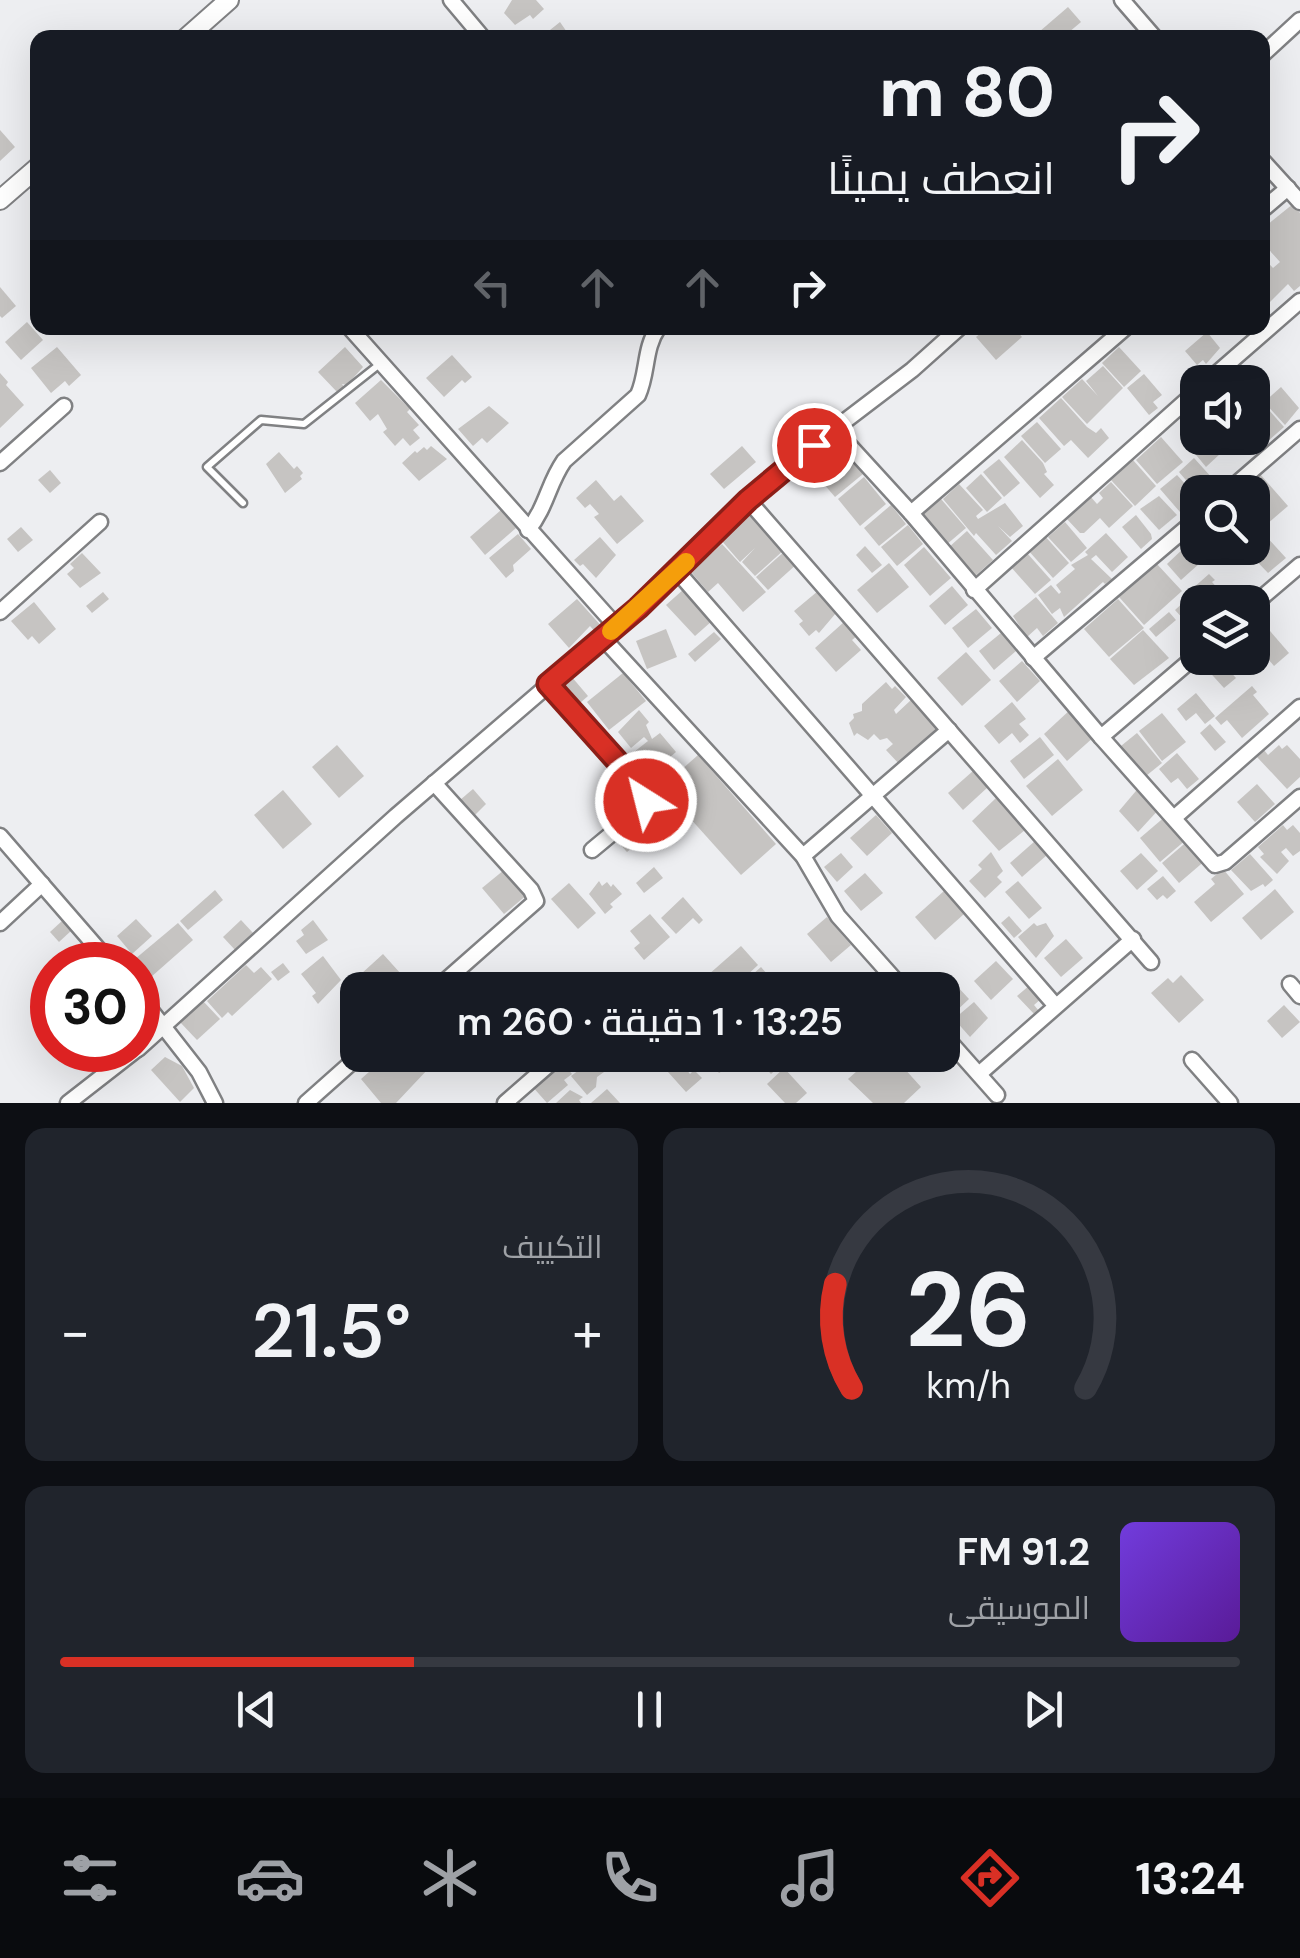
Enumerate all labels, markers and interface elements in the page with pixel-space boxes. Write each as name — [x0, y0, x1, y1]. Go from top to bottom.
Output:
text: 80 m — [879, 47, 1055, 138]
icon: right — [1090, 70, 1220, 200]
text: انعطف يمينًا — [827, 149, 1055, 208]
icon: left — [465, 260, 520, 315]
icon: ahead — [570, 260, 625, 315]
icon: ahead — [675, 260, 730, 315]
icon: right — [780, 260, 835, 315]
map controls — [1180, 365, 1270, 675]
button: sound — [1180, 365, 1270, 455]
pin — [772, 403, 857, 488]
icon: arrive — [787, 418, 842, 473]
button: search — [1180, 475, 1270, 565]
button: layers — [1180, 585, 1270, 675]
position arrow — [594, 749, 698, 853]
speed limit sign: 30 — [30, 942, 160, 1072]
text: 13:25 · 1 دقيقة · 260 m — [457, 997, 843, 1047]
text: التكييف — [502, 1226, 603, 1268]
text: 26 — [906, 1243, 1032, 1378]
text: 21.5° — [251, 1283, 411, 1380]
text: − — [60, 1296, 90, 1368]
text: + — [572, 1296, 602, 1368]
text: km/h — [927, 1363, 1011, 1409]
text: 91.2 FM — [957, 1527, 1090, 1577]
text: الموسيقى — [948, 1587, 1090, 1629]
icon: previous — [229, 1682, 284, 1737]
icon: pause — [622, 1682, 677, 1737]
icon: next — [1016, 1682, 1071, 1737]
icon: filters — [55, 1843, 125, 1913]
icon: car — [235, 1843, 305, 1913]
icon: climate — [415, 1843, 485, 1913]
icon: phone — [595, 1843, 665, 1913]
icon: music — [775, 1843, 845, 1913]
icon: directions — [955, 1843, 1025, 1913]
text: 13:24 — [1135, 1849, 1245, 1908]

